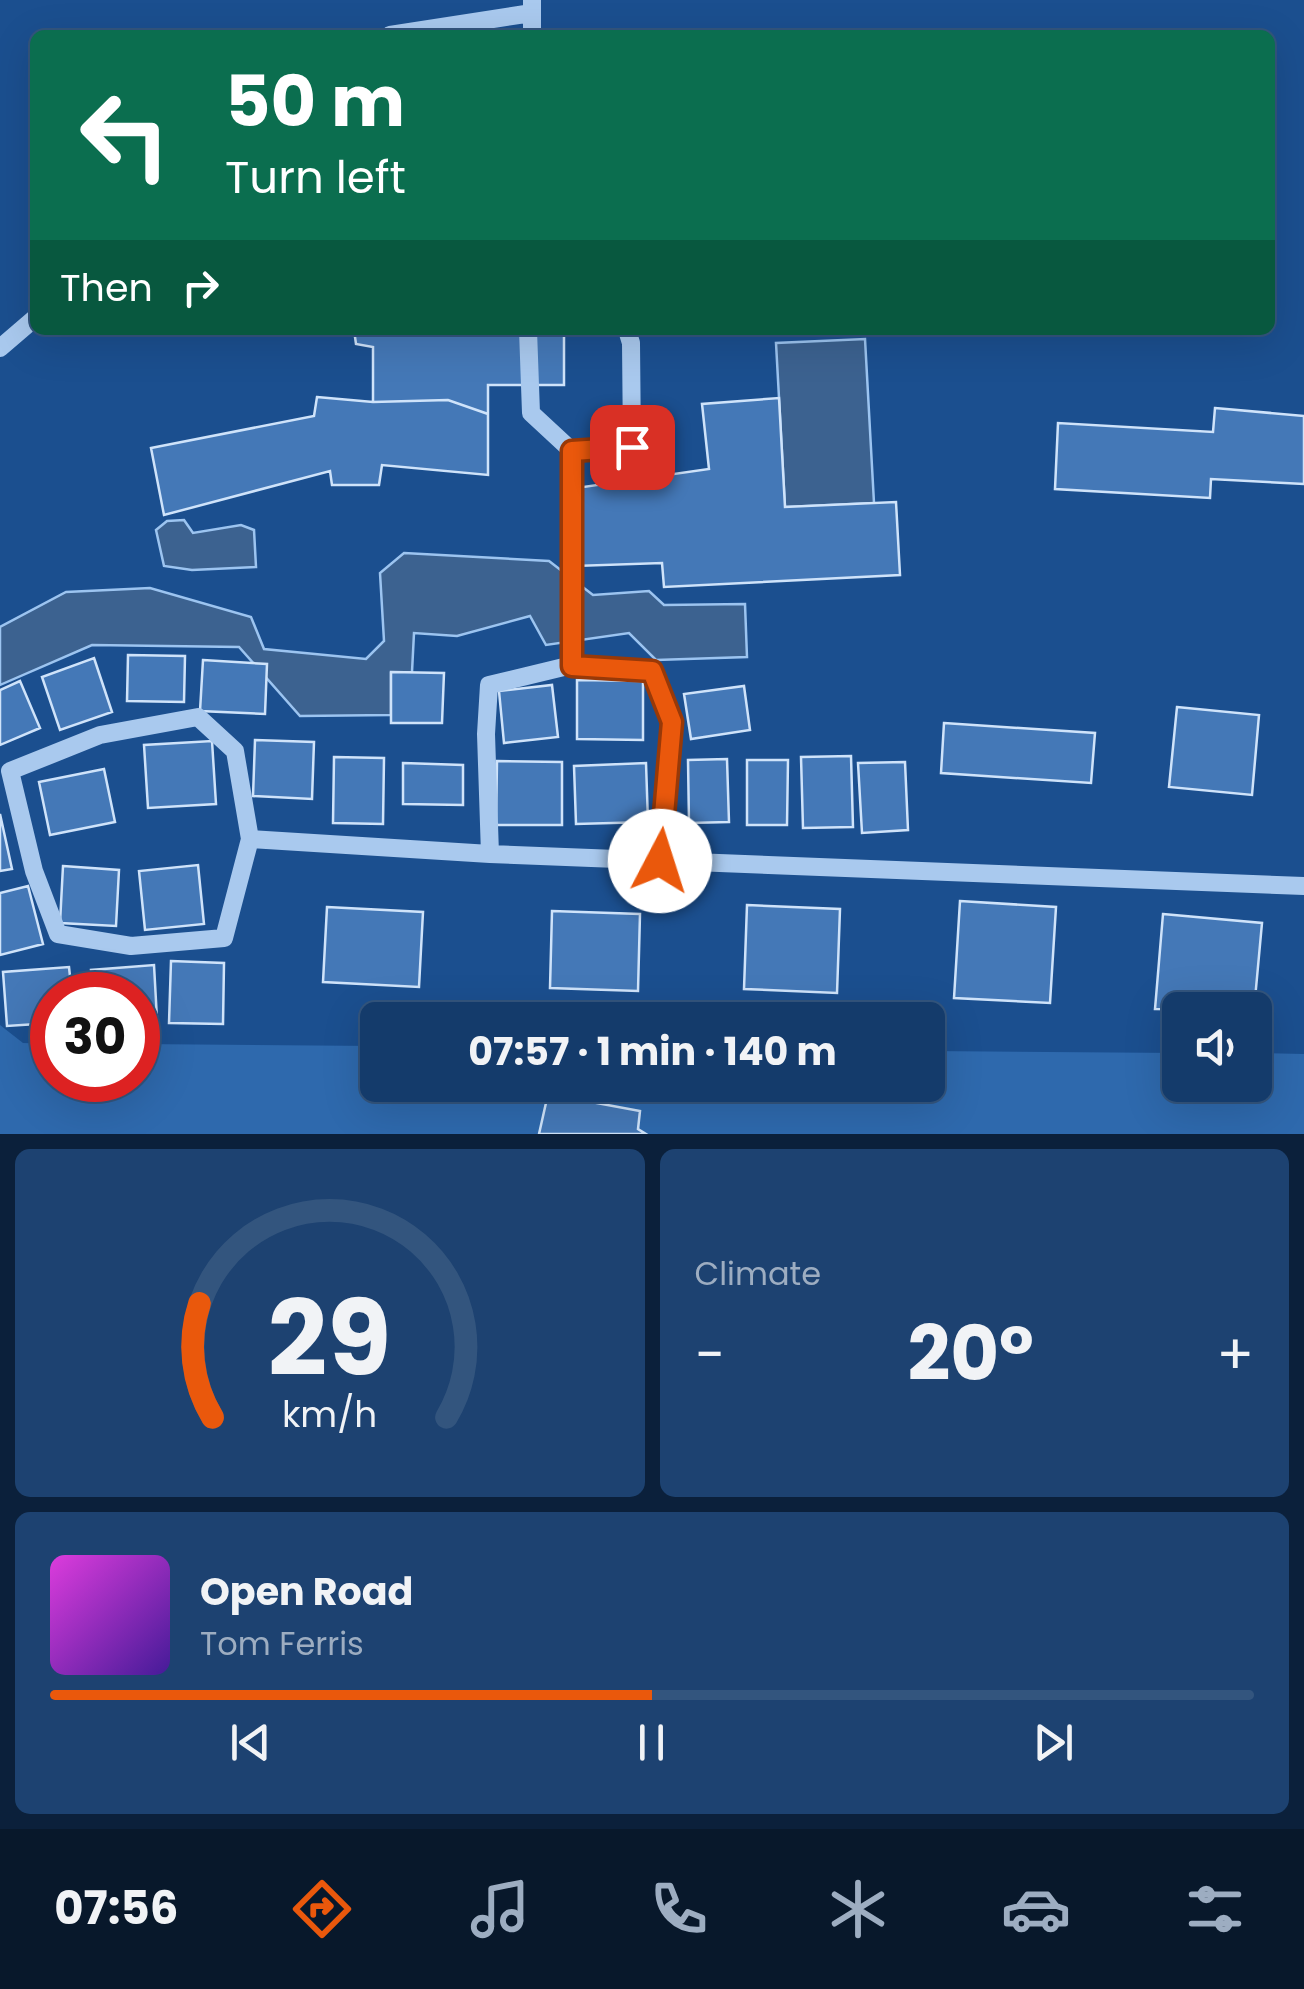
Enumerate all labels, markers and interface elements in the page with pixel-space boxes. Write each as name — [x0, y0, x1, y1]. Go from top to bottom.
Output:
text: 50 m — [225, 52, 405, 151]
icon: left — [60, 70, 190, 200]
text: Turn left — [225, 146, 406, 209]
icon: right — [173, 260, 228, 315]
text: Then — [60, 261, 153, 314]
pin — [590, 405, 675, 490]
icon: arrive — [605, 420, 660, 475]
position arrow — [608, 809, 712, 913]
speed limit sign: 30 — [30, 972, 160, 1102]
map controls — [1162, 992, 1272, 1102]
button: sound — [1162, 992, 1272, 1102]
text: 07:57 · 1 min · 140 m — [468, 1025, 837, 1078]
text: Climate — [695, 1251, 821, 1296]
text: 29 — [268, 1266, 391, 1411]
text: 20° — [907, 1301, 1034, 1406]
text: − — [695, 1316, 725, 1393]
text: + — [1216, 1316, 1254, 1393]
text: km/h — [282, 1389, 377, 1440]
text: Open Road — [200, 1565, 413, 1618]
text: Tom Ferris — [200, 1621, 364, 1666]
icon: previous — [223, 1715, 278, 1770]
icon: pause — [624, 1715, 679, 1770]
icon: next — [1026, 1715, 1081, 1770]
icon: directions — [287, 1874, 357, 1944]
icon: music — [465, 1874, 535, 1944]
icon: phone — [644, 1874, 714, 1944]
icon: climate — [823, 1874, 893, 1944]
icon: car — [1001, 1874, 1071, 1944]
icon: filters — [1180, 1874, 1250, 1944]
text: 07:56 — [54, 1877, 178, 1940]

